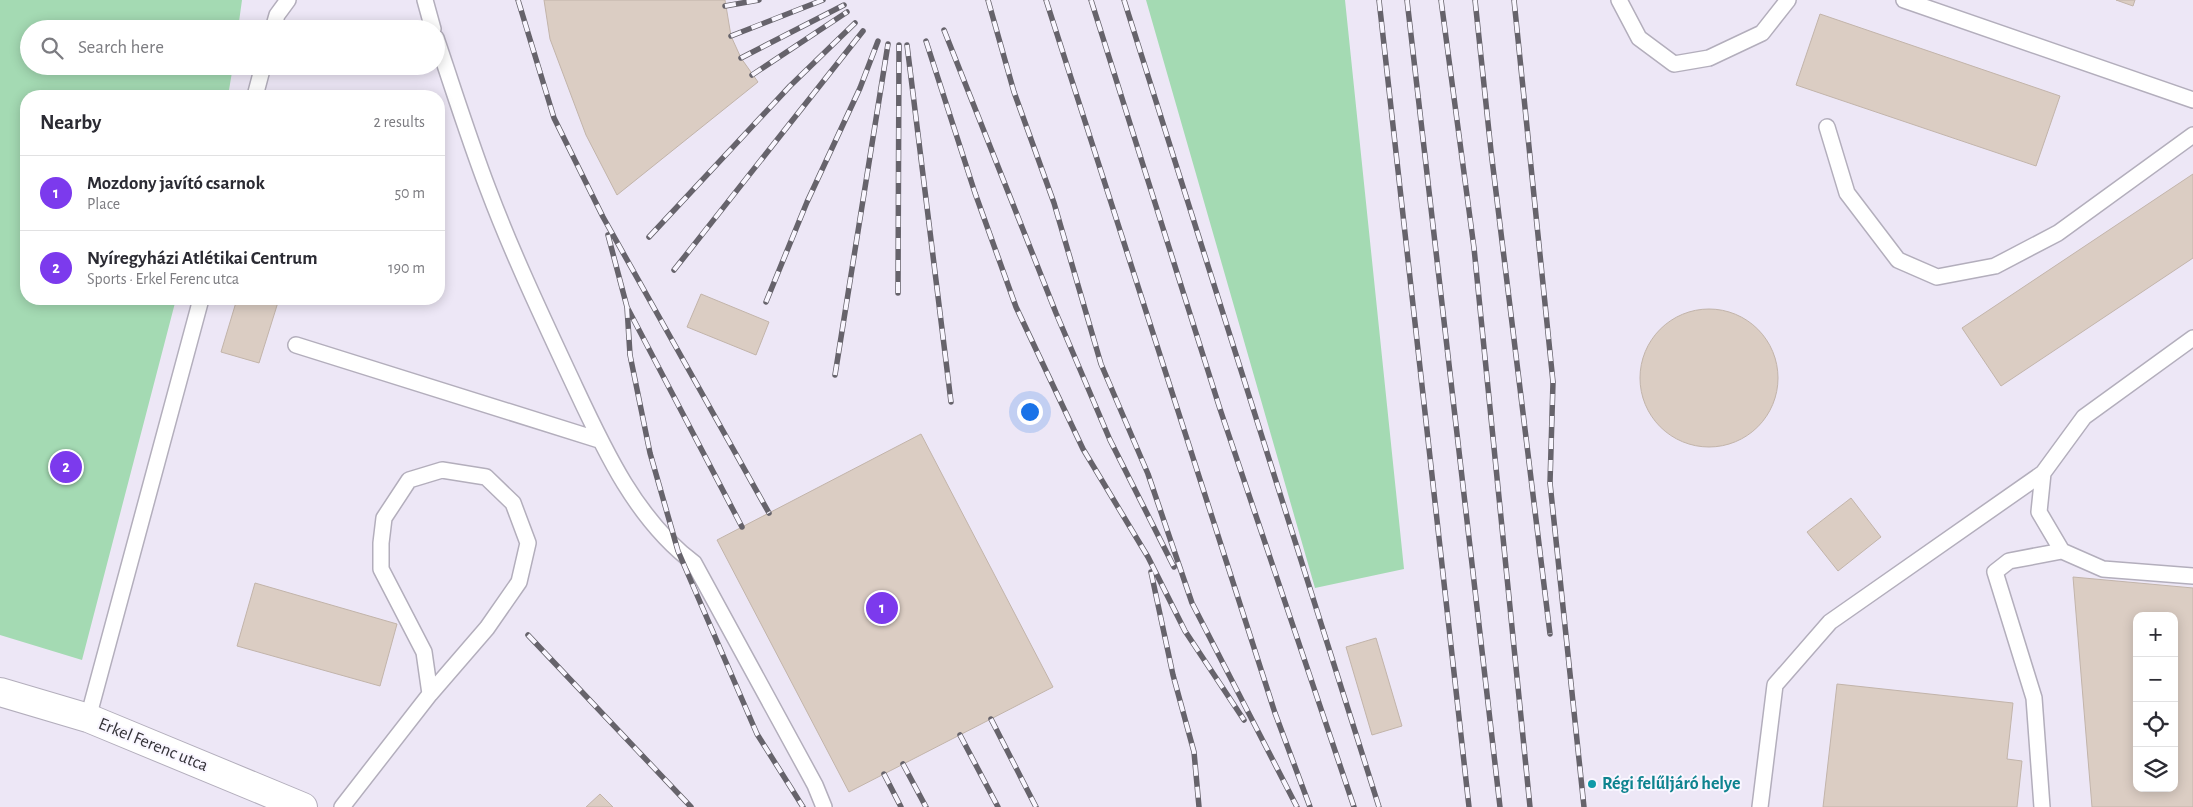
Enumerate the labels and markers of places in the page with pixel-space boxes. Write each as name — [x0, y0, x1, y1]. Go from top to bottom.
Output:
pin: 2 — [50, 448, 82, 486]
pin: 1 — [866, 589, 898, 627]
place label: Régi felűljáró helye — [1602, 775, 1740, 793]
marker: Régi felűljáró helye — [1586, 778, 1598, 790]

